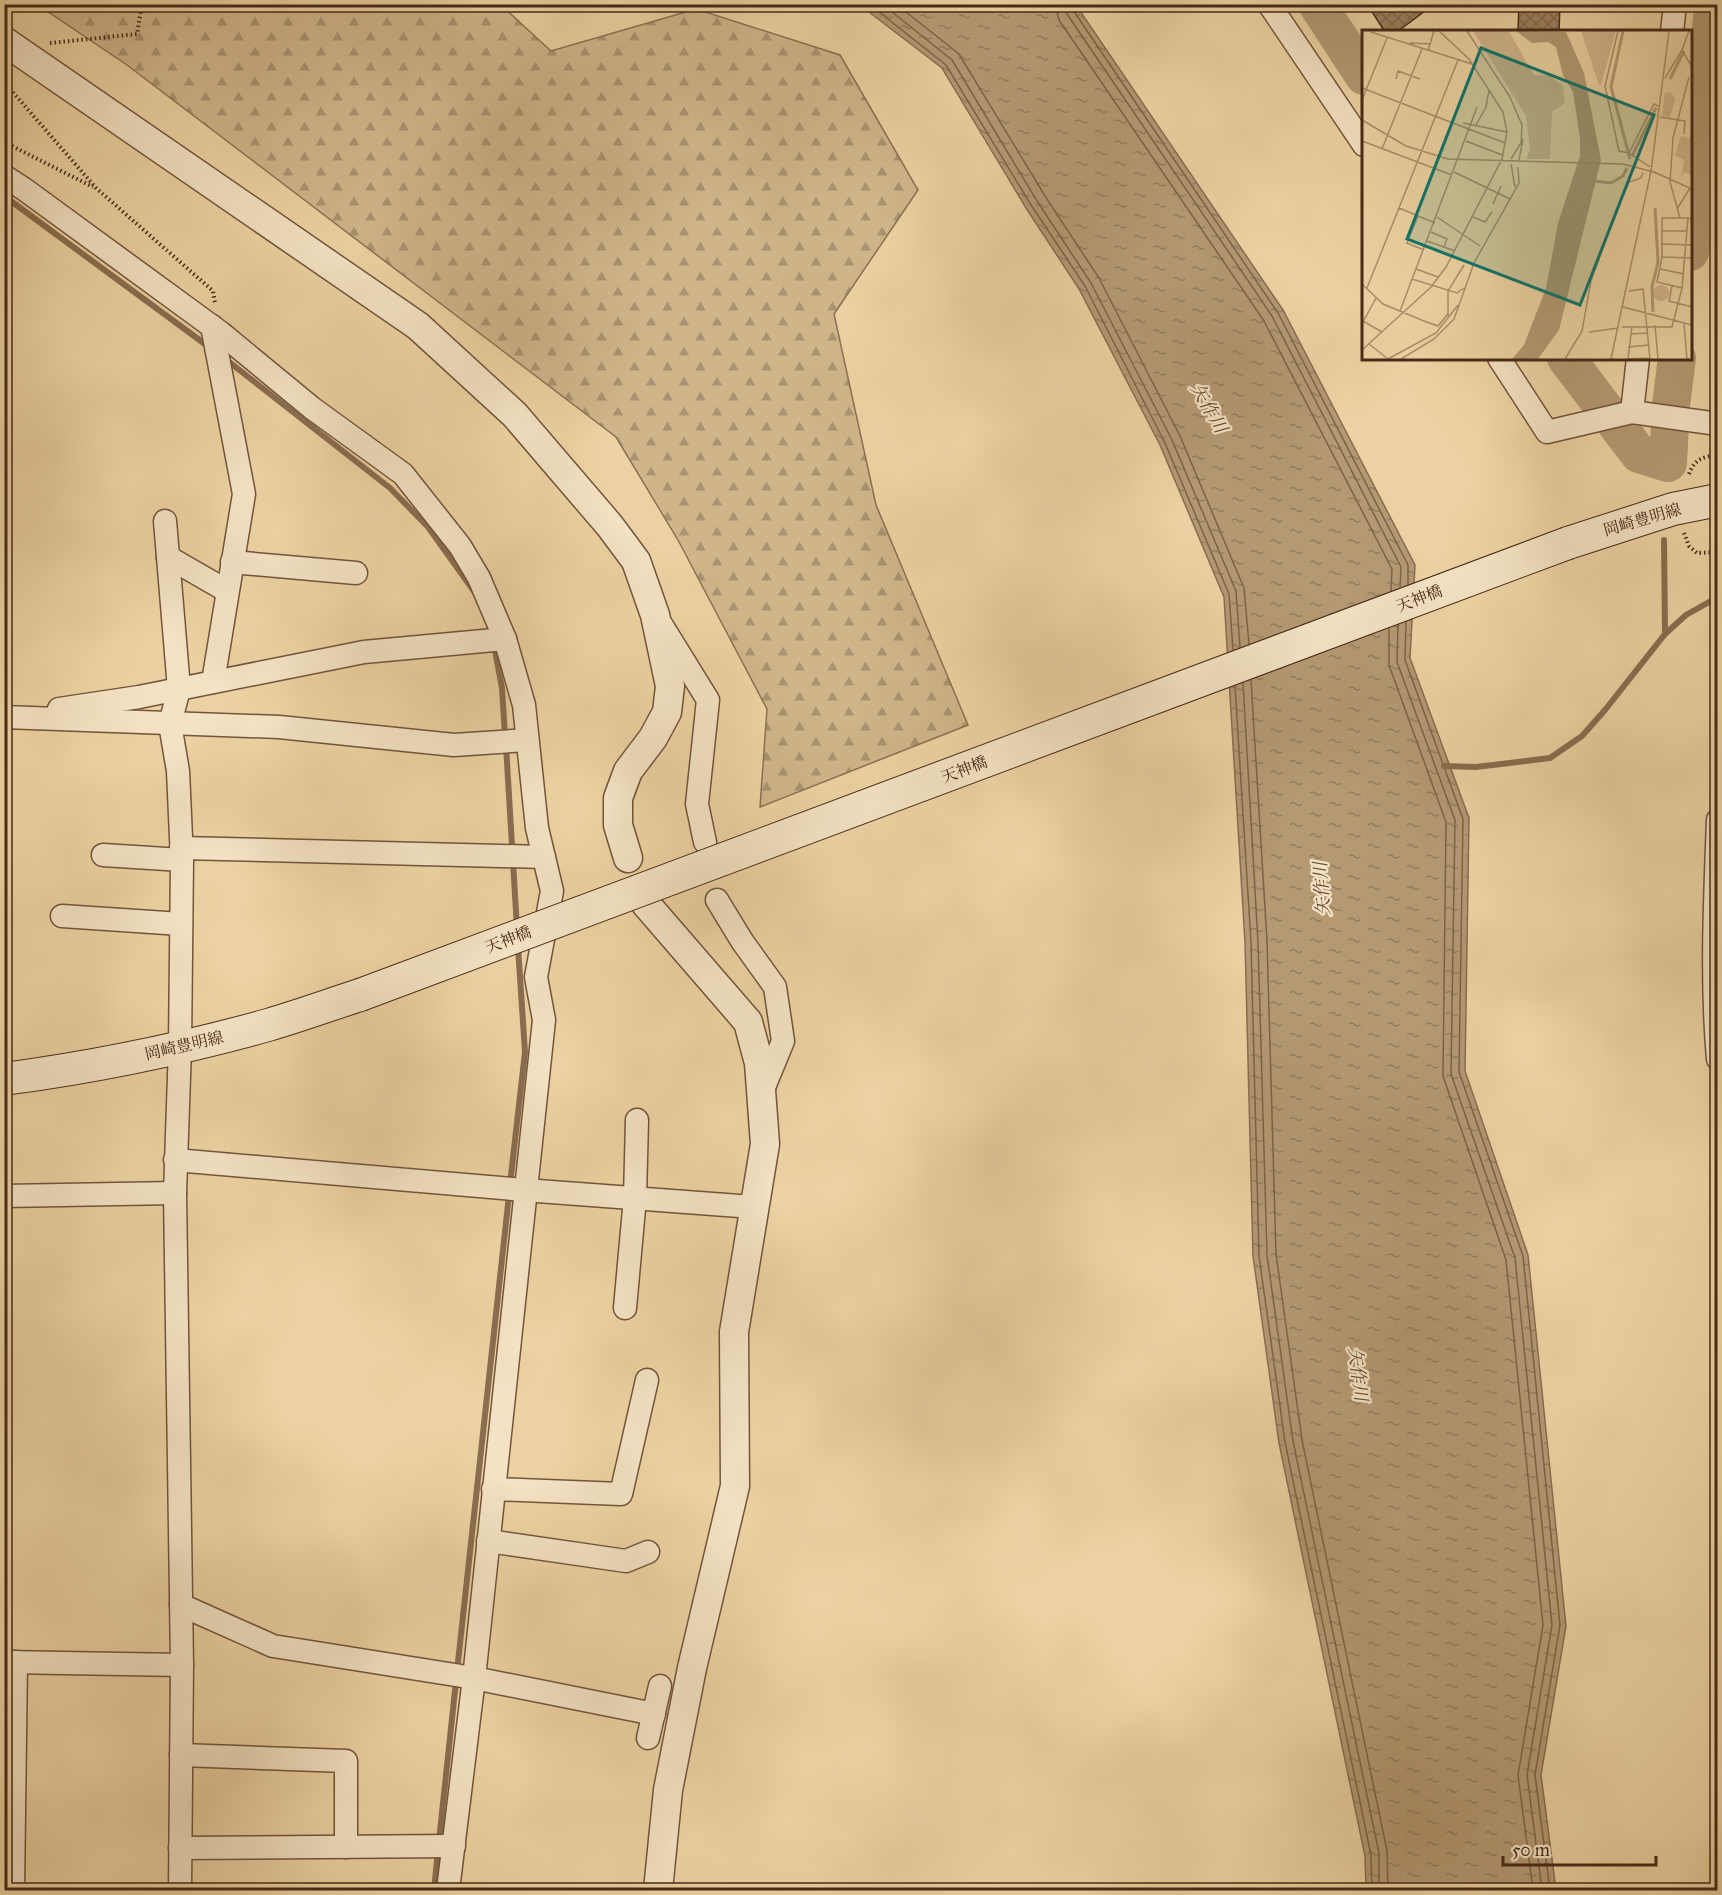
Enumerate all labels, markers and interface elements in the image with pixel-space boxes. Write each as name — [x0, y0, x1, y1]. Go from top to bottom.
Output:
inset map — [1362, 30, 1692, 360]
water label: 矢作川 — [1186, 379, 1233, 439]
street label: 岡崎豊明線 — [1601, 499, 1683, 540]
street label: 天神橋 — [1393, 581, 1445, 616]
street label: 天神橋 — [938, 752, 990, 787]
water label: 矢作川 — [1309, 859, 1335, 917]
street label: 天神橋 — [482, 922, 534, 957]
street label: 岡崎豊明線 — [143, 1027, 225, 1064]
water label: 矢作川 — [1344, 1346, 1372, 1404]
scale bar — [1503, 1829, 1656, 1867]
text: 50 m — [1512, 1839, 1550, 1861]

